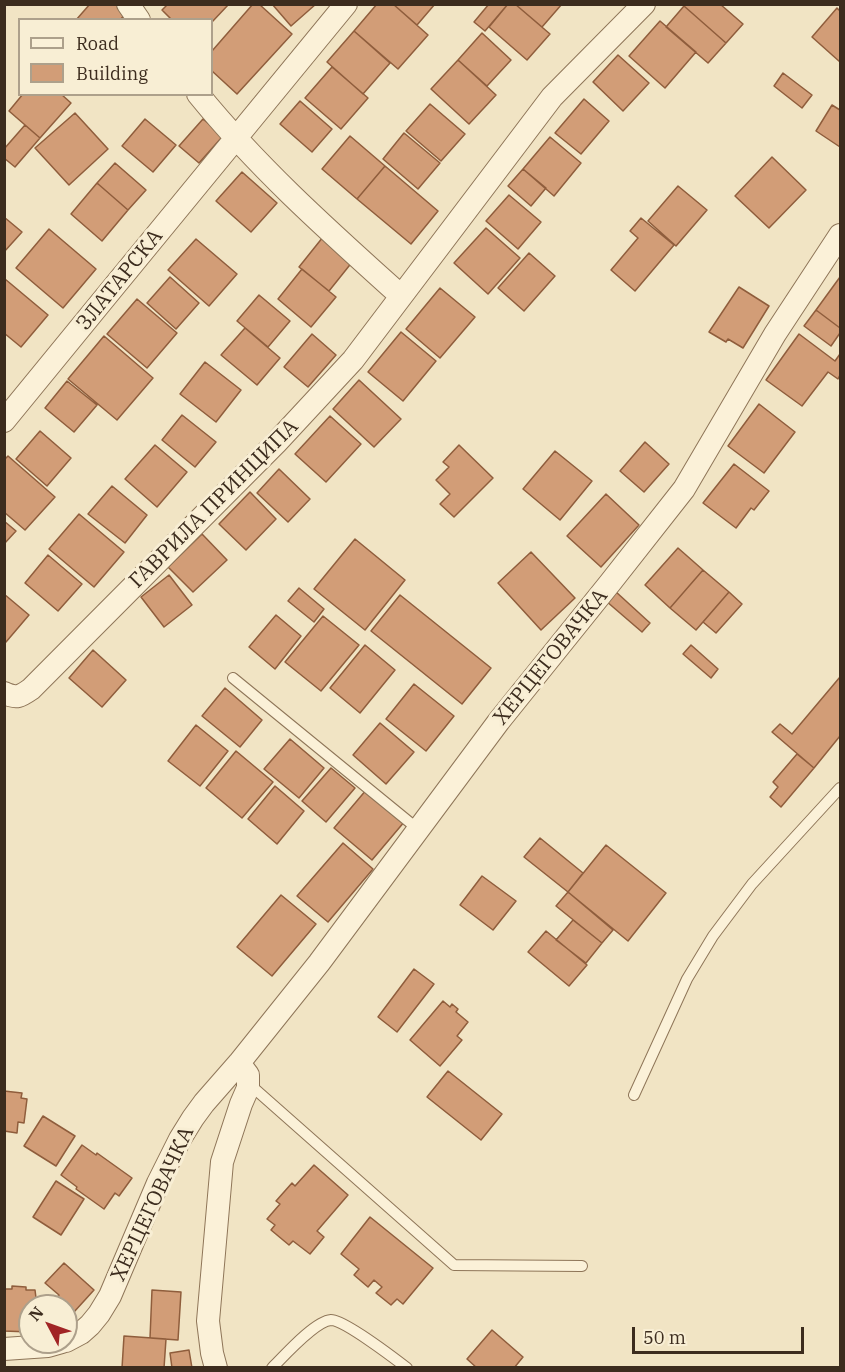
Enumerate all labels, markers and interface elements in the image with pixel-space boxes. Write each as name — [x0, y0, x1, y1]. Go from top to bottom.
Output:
legend — [18, 18, 213, 96]
text: Road — [76, 32, 119, 55]
text: Building — [76, 62, 148, 85]
street label: ЗЛАТАРСКА — [72, 224, 168, 336]
street label: ГАВРИЛА ПРИНЦИПА — [124, 414, 304, 594]
street label: ХЕРЦЕГОВАЧКА — [489, 584, 613, 730]
street label: ХЕРЦЕГОВАЧКА — [106, 1123, 200, 1285]
north arrow — [18, 1294, 78, 1354]
text: N — [24, 1302, 48, 1325]
scale bar — [635, 1315, 808, 1353]
text: 50 m — [643, 1326, 686, 1349]

